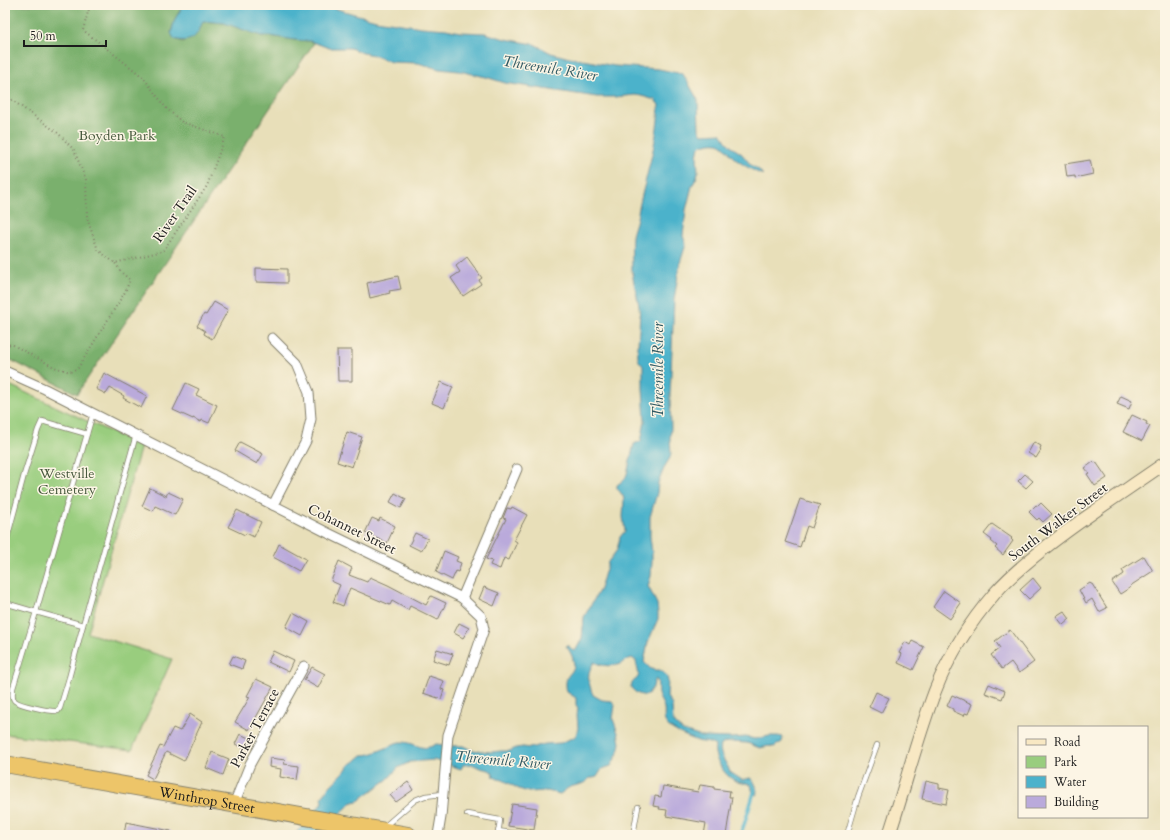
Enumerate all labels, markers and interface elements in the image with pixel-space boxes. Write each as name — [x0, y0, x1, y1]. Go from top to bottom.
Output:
scale bar — [24, 22, 106, 48]
text: 50 m — [30, 28, 57, 44]
water label: Threemile River — [501, 51, 600, 86]
park label: Boyden Park — [79, 126, 156, 145]
street label: River Trail — [149, 182, 202, 246]
water label: Threemile River — [648, 321, 668, 418]
park label: Westville Cemetery — [38, 464, 97, 499]
street label: South Walker Street — [1005, 478, 1112, 566]
street label: Cohannet Street — [305, 499, 400, 559]
street label: Parker Terrace — [226, 685, 284, 771]
legend — [1018, 726, 1148, 818]
text: Road — [1054, 734, 1081, 750]
water label: Threemile River — [454, 746, 553, 774]
text: Park — [1054, 754, 1078, 770]
text: Water — [1053, 774, 1087, 790]
street label: Winthrop Street — [156, 782, 257, 817]
text: Building — [1054, 794, 1099, 810]

